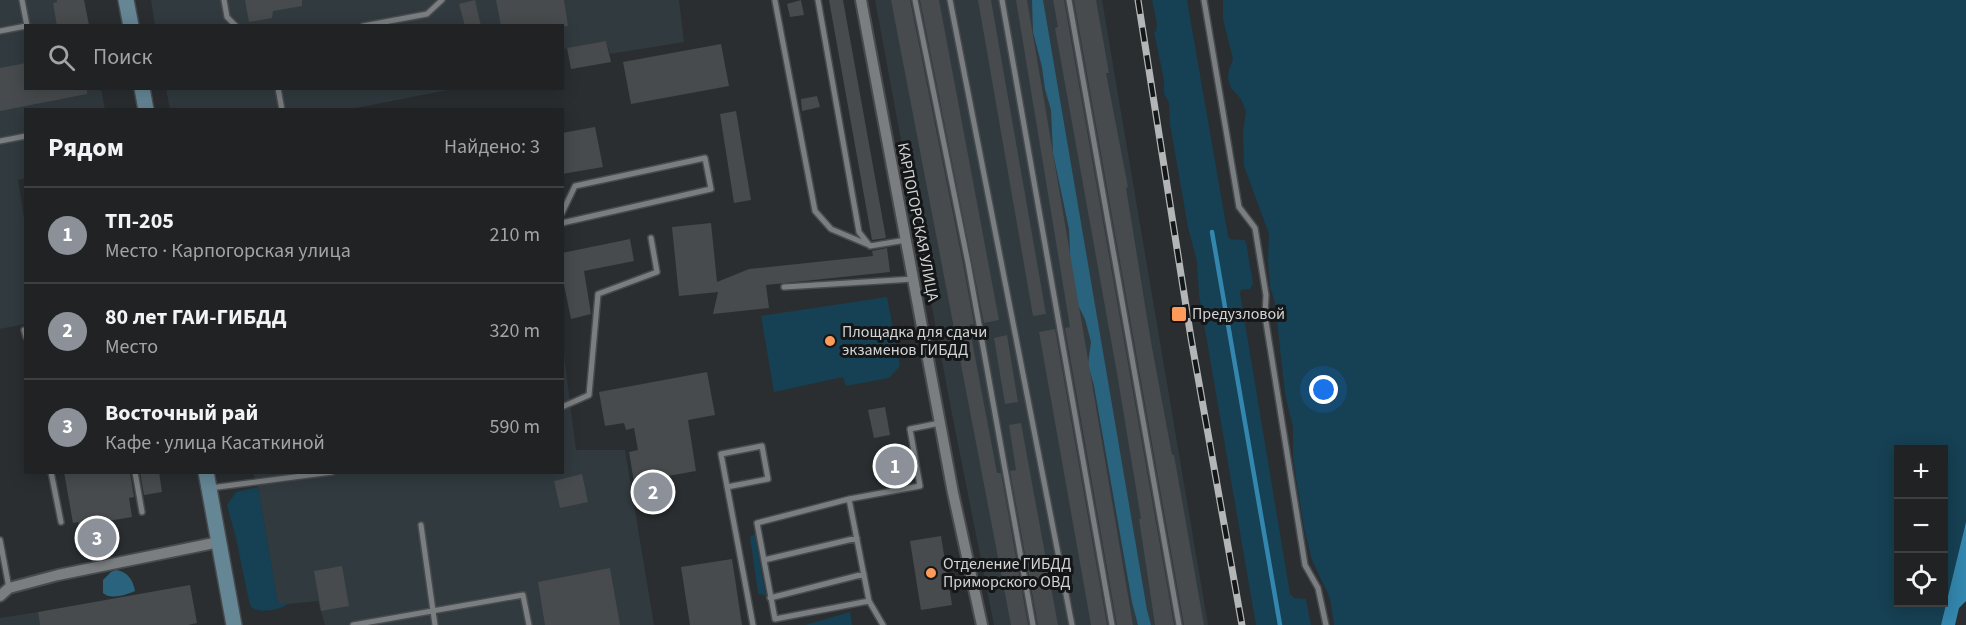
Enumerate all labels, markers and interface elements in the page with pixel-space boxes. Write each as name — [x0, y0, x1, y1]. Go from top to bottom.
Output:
search box — [24, 24, 564, 90]
icon: search — [45, 41, 78, 74]
text: Поиск — [93, 41, 152, 73]
text: Рядом — [48, 129, 124, 166]
text: Найдено: 3 — [444, 133, 540, 161]
street label: КАРПОГОРСКАЯ УЛИЦА — [892, 141, 944, 304]
text: ТП-205 — [105, 205, 174, 237]
text: 1 — [62, 221, 73, 249]
text: 210 m — [490, 221, 540, 249]
text: Место · Карпогорская улица — [105, 237, 351, 265]
text: 80 лет ГАИ-ГИБДД — [105, 301, 287, 333]
place label: Предузловой — [1192, 303, 1285, 325]
marker: Предузловой — [1170, 305, 1188, 323]
text: 2 — [62, 317, 73, 345]
text: 320 m — [490, 317, 540, 345]
place label: Площадка для сдачи экзаменов ГИБДД — [842, 321, 987, 361]
text: Место — [105, 333, 158, 361]
marker: Площадка для сдачи экзаменов ГИБДД — [823, 334, 837, 348]
your location — [1309, 375, 1338, 404]
text: Восточный рай — [105, 397, 258, 429]
text: 3 — [62, 413, 73, 441]
text: 590 m — [490, 413, 540, 441]
text: Кафе · улица Касаткиной — [105, 429, 325, 457]
pin: 1 — [876, 444, 914, 488]
map controls — [1894, 445, 1948, 607]
button: + — [1894, 445, 1948, 499]
pin: 2 — [634, 470, 672, 514]
button: − — [1894, 499, 1948, 553]
pin: 3 — [78, 516, 116, 560]
place label: Отделение ГИБДД Приморского ОВД — [943, 553, 1071, 593]
button: locate — [1894, 553, 1948, 607]
marker: Отделение ГИБДД Приморского ОВД — [924, 566, 938, 580]

